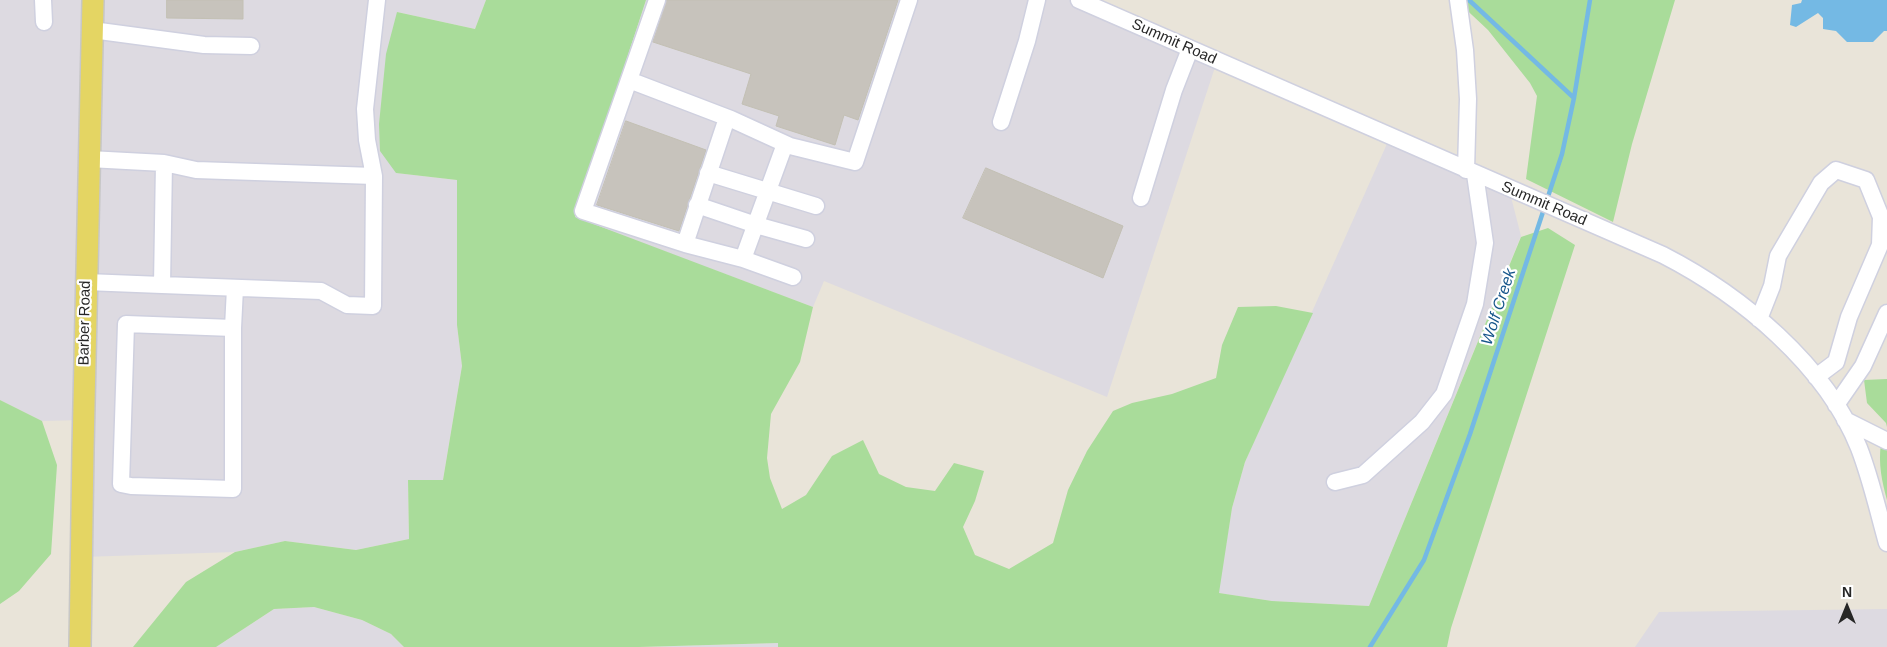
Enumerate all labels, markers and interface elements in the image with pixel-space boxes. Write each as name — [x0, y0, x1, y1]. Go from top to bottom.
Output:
street label: Summit Road — [1129, 15, 1219, 69]
street label: Summit Road — [1499, 178, 1589, 230]
water label: Wolf Creek — [1478, 266, 1520, 348]
street label: Barber Road — [75, 280, 95, 366]
north arrow — [1822, 582, 1872, 632]
text: N — [1842, 584, 1852, 600]

